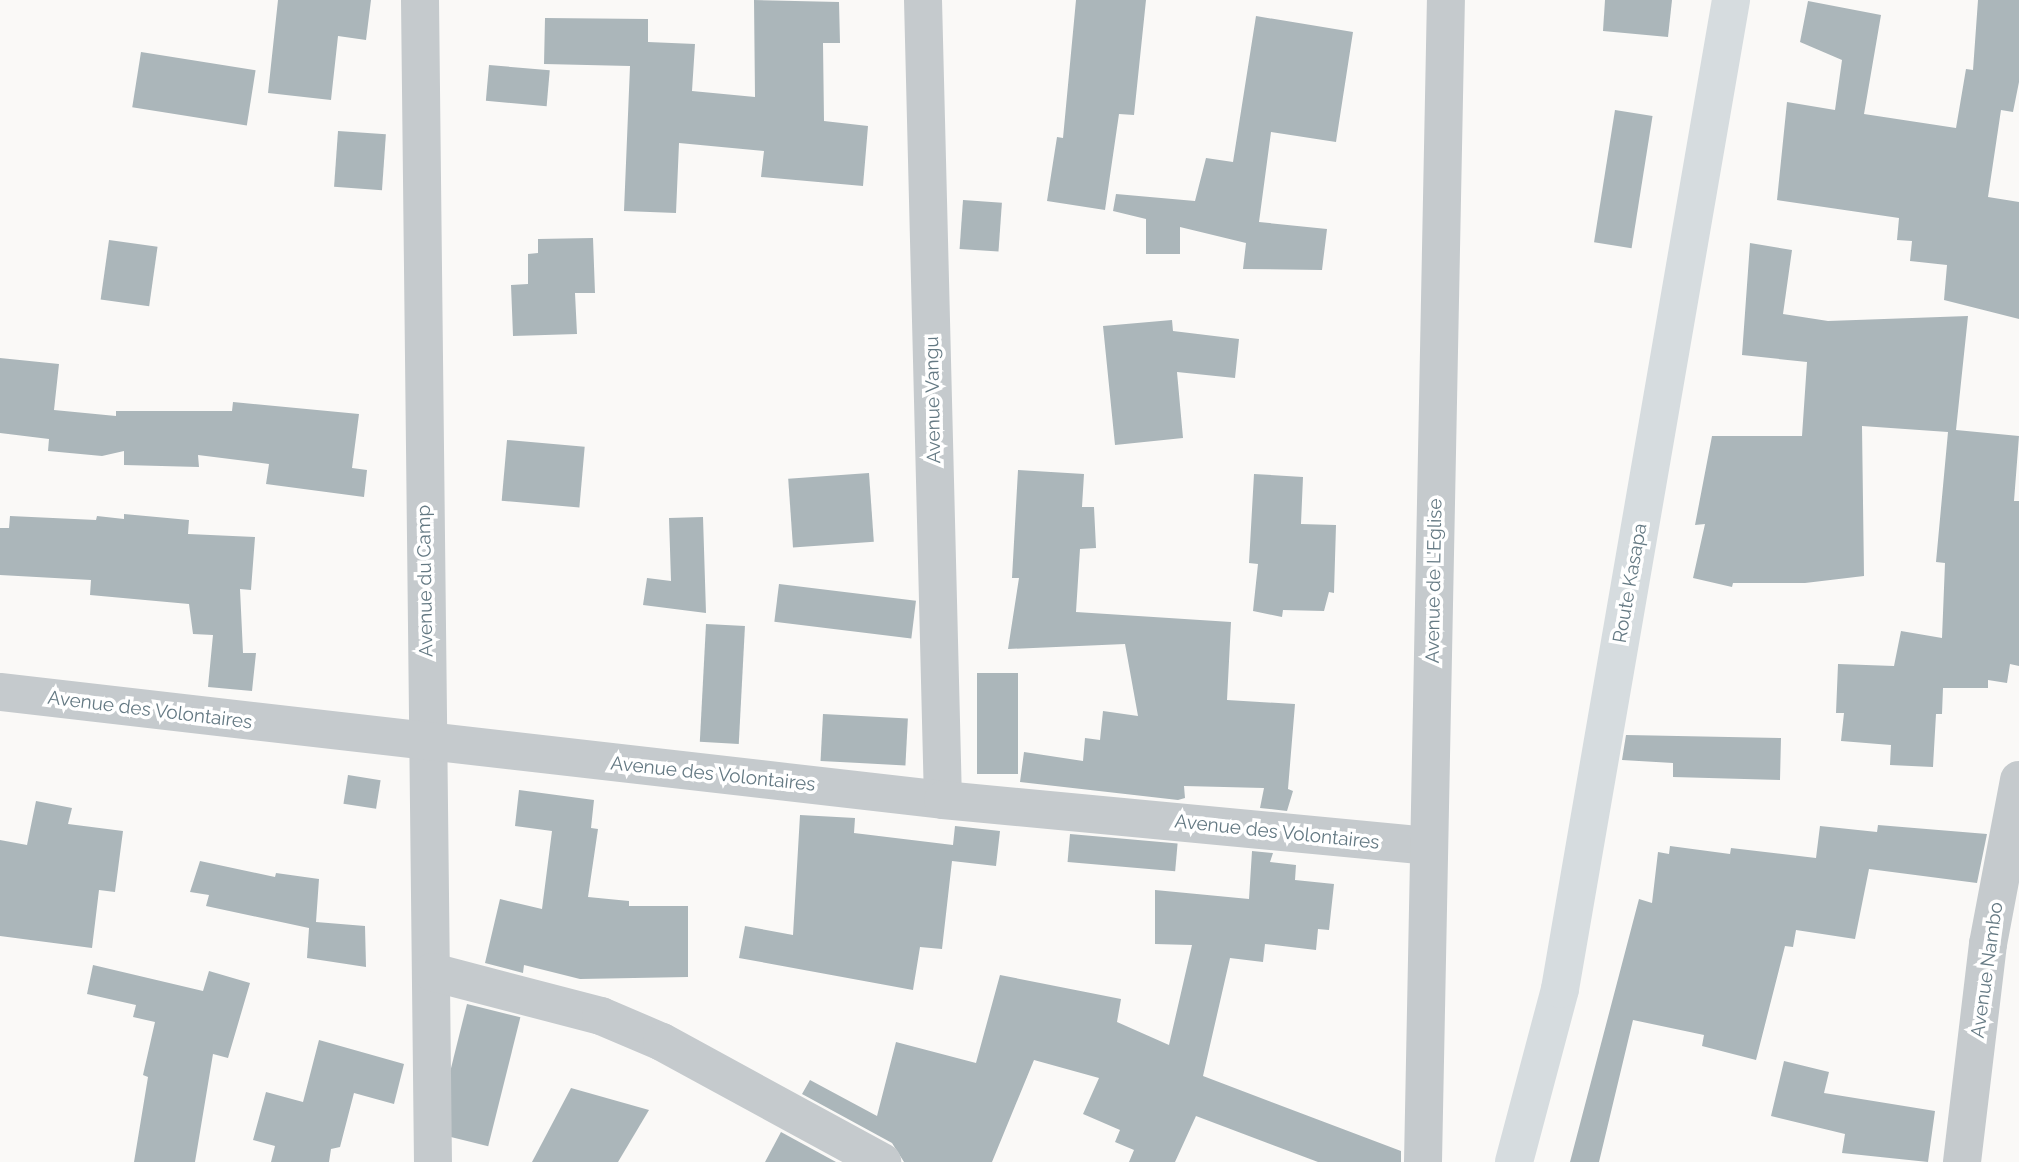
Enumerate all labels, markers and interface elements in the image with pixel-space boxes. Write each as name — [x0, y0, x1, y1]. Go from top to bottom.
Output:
street label: Avenue Vangu — [920, 336, 946, 464]
street label: Avenue de L'Eglise — [1421, 498, 1447, 664]
street label: Avenue du Camp — [412, 505, 438, 657]
street label: Route Kasapa — [1608, 521, 1652, 645]
street label: Avenue des Volontaires — [46, 686, 254, 734]
street label: Avenue des Volontaires — [609, 752, 817, 796]
street label: Avenue des Volontaires — [1173, 810, 1381, 854]
street label: Avenue Nambo — [1966, 901, 2008, 1039]

